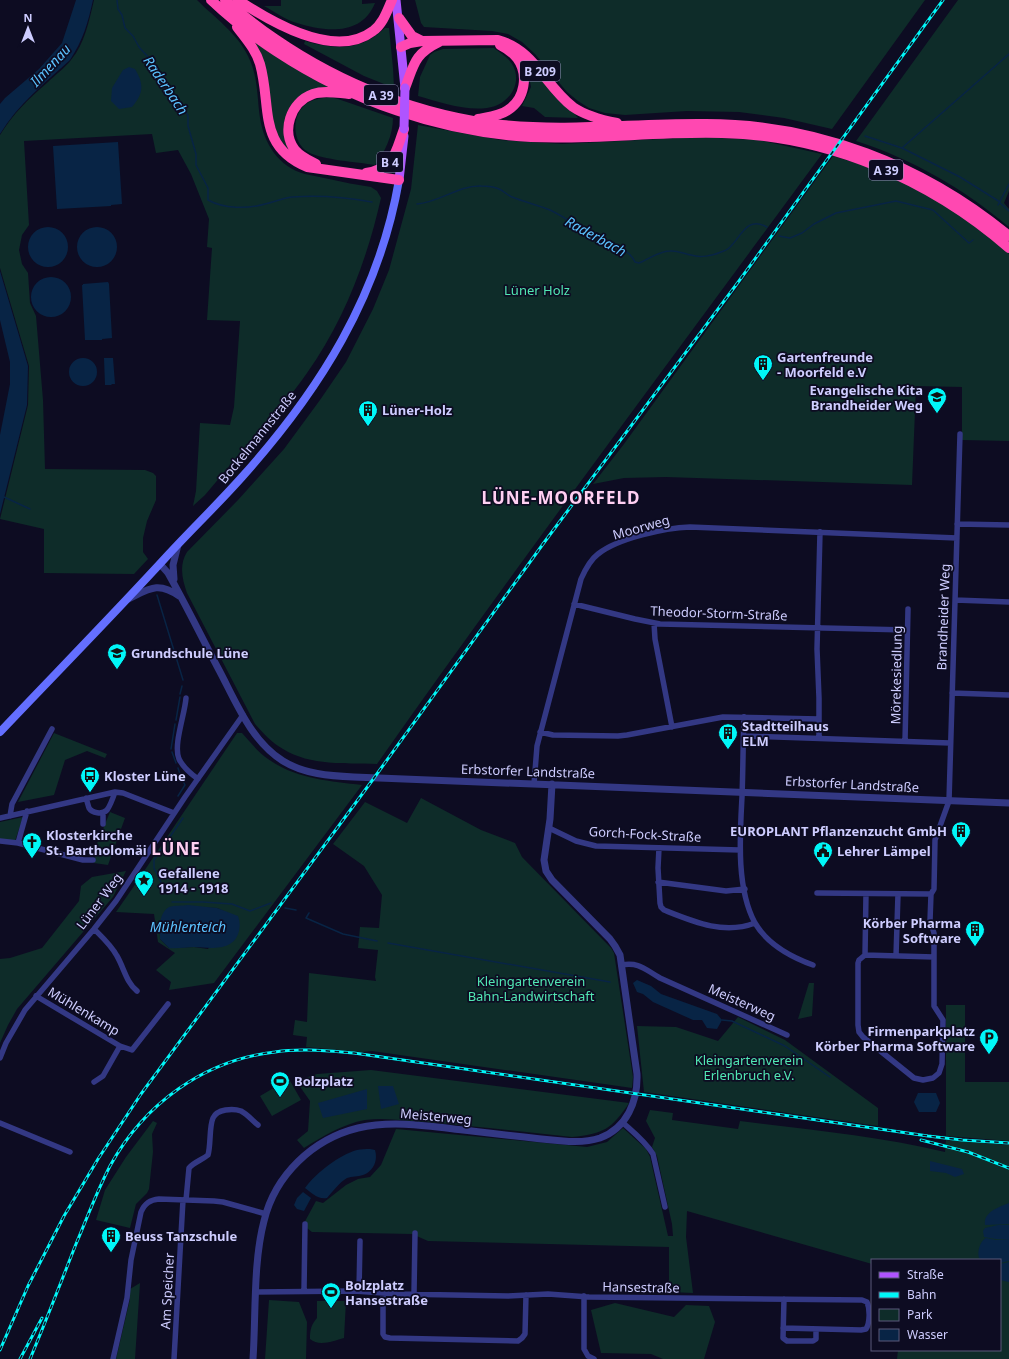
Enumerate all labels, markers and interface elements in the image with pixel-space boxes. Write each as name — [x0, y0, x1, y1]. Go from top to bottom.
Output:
north arrow — [8, 8, 48, 48]
text: N — [24, 10, 32, 25]
water label: Ilmenau — [25, 40, 75, 91]
water label: Raderbach — [139, 52, 193, 118]
road number: B 209 — [520, 61, 560, 81]
road number: A 39 — [364, 85, 398, 105]
road number: B 4 — [377, 152, 403, 172]
road number: A 39 — [869, 160, 903, 180]
water label: Raderbach — [562, 211, 630, 261]
park label: Lüner Holz — [504, 281, 570, 299]
place label: Gartenfreunde - Moorfeld e.V — [777, 348, 873, 381]
building icon: Gartenfreunde - Moorfeld e.V — [752, 353, 774, 381]
place label: Evangelische Kita Brandheider Weg — [810, 381, 923, 414]
school or university icon: Evangelische Kita Brandheider Weg — [926, 386, 948, 414]
street label: Bockelmannstraße — [214, 387, 300, 487]
building icon: Lüner-Holz — [357, 399, 379, 427]
place label: Lüner-Holz — [382, 401, 452, 419]
district label: LÜNE-MOORFELD — [482, 486, 640, 509]
street label: Moorweg — [610, 510, 672, 544]
street label: Brandheider Weg — [932, 563, 954, 671]
street label: Theodor-Storm-Straße — [650, 602, 788, 624]
street label: Mörekesiedlung — [886, 625, 906, 725]
school or university icon: Grundschule Lüne — [106, 642, 128, 670]
place label: Grundschule Lüne — [131, 644, 249, 662]
place label: Stadtteilhaus ELM — [742, 717, 829, 750]
building icon: Stadtteilhaus ELM — [717, 722, 739, 750]
street label: Erbstorfer Landstraße — [461, 760, 595, 782]
bus stop icon: Kloster Lüne — [79, 765, 101, 793]
place label: Kloster Lüne — [104, 767, 186, 785]
street label: Erbstorfer Landstraße — [784, 771, 920, 797]
building icon: EUROPLANT Pflanzenzucht GmbH — [950, 820, 972, 848]
street label: Gorch-Fock-Straße — [588, 822, 702, 846]
place label: EUROPLANT Pflanzenzucht GmbH — [730, 822, 947, 840]
place label: Klosterkirche St. Bartholomäi — [46, 826, 147, 859]
church icon: Klosterkirche St. Bartholomäi — [21, 831, 43, 859]
district label: LÜNE — [151, 837, 201, 860]
public building icon: Lehrer Lämpel — [812, 840, 834, 868]
place label: Lehrer Lämpel — [837, 842, 931, 860]
place label: Gefallene 1914 - 1918 — [158, 864, 228, 897]
street label: Lüner Weg — [72, 869, 126, 933]
place icon: Gefallene 1914 - 1918 — [133, 869, 155, 897]
place label: Körber Pharma Software — [863, 914, 961, 947]
water label: Mühlenteich — [150, 917, 226, 936]
building icon: Körber Pharma Software — [964, 919, 986, 947]
park label: Kleingartenverein Bahn-Landwirtschaft — [468, 972, 595, 1005]
street label: Meisterweg — [706, 979, 778, 1025]
street label: Mühlenkamp — [45, 982, 123, 1040]
place label: Firmenparkplatz Körber Pharma Software — [815, 1022, 975, 1055]
parking icon: Firmenparkplatz Körber Pharma Software — [978, 1027, 1000, 1055]
park label: Kleingartenverein Erlenbruch e.V. — [695, 1051, 803, 1084]
sports icon: Bolzplatz — [269, 1070, 291, 1098]
place label: Bolzplatz — [294, 1072, 353, 1090]
street label: Meisterweg — [400, 1104, 472, 1128]
building icon: Beuss Tanzschule — [100, 1225, 122, 1253]
place label: Beuss Tanzschule — [125, 1227, 237, 1245]
street label: Am Speicher — [156, 1252, 178, 1330]
legend — [871, 1259, 1001, 1351]
text: Straße — [907, 1266, 944, 1283]
place label: Bolzplatz Hansestraße — [345, 1276, 428, 1309]
street label: Hansestraße — [602, 1277, 680, 1297]
sports icon: Bolzplatz Hansestraße — [320, 1281, 342, 1309]
text: Bahn — [907, 1286, 936, 1303]
text: Park — [907, 1306, 933, 1323]
text: Wasser — [907, 1326, 948, 1343]

